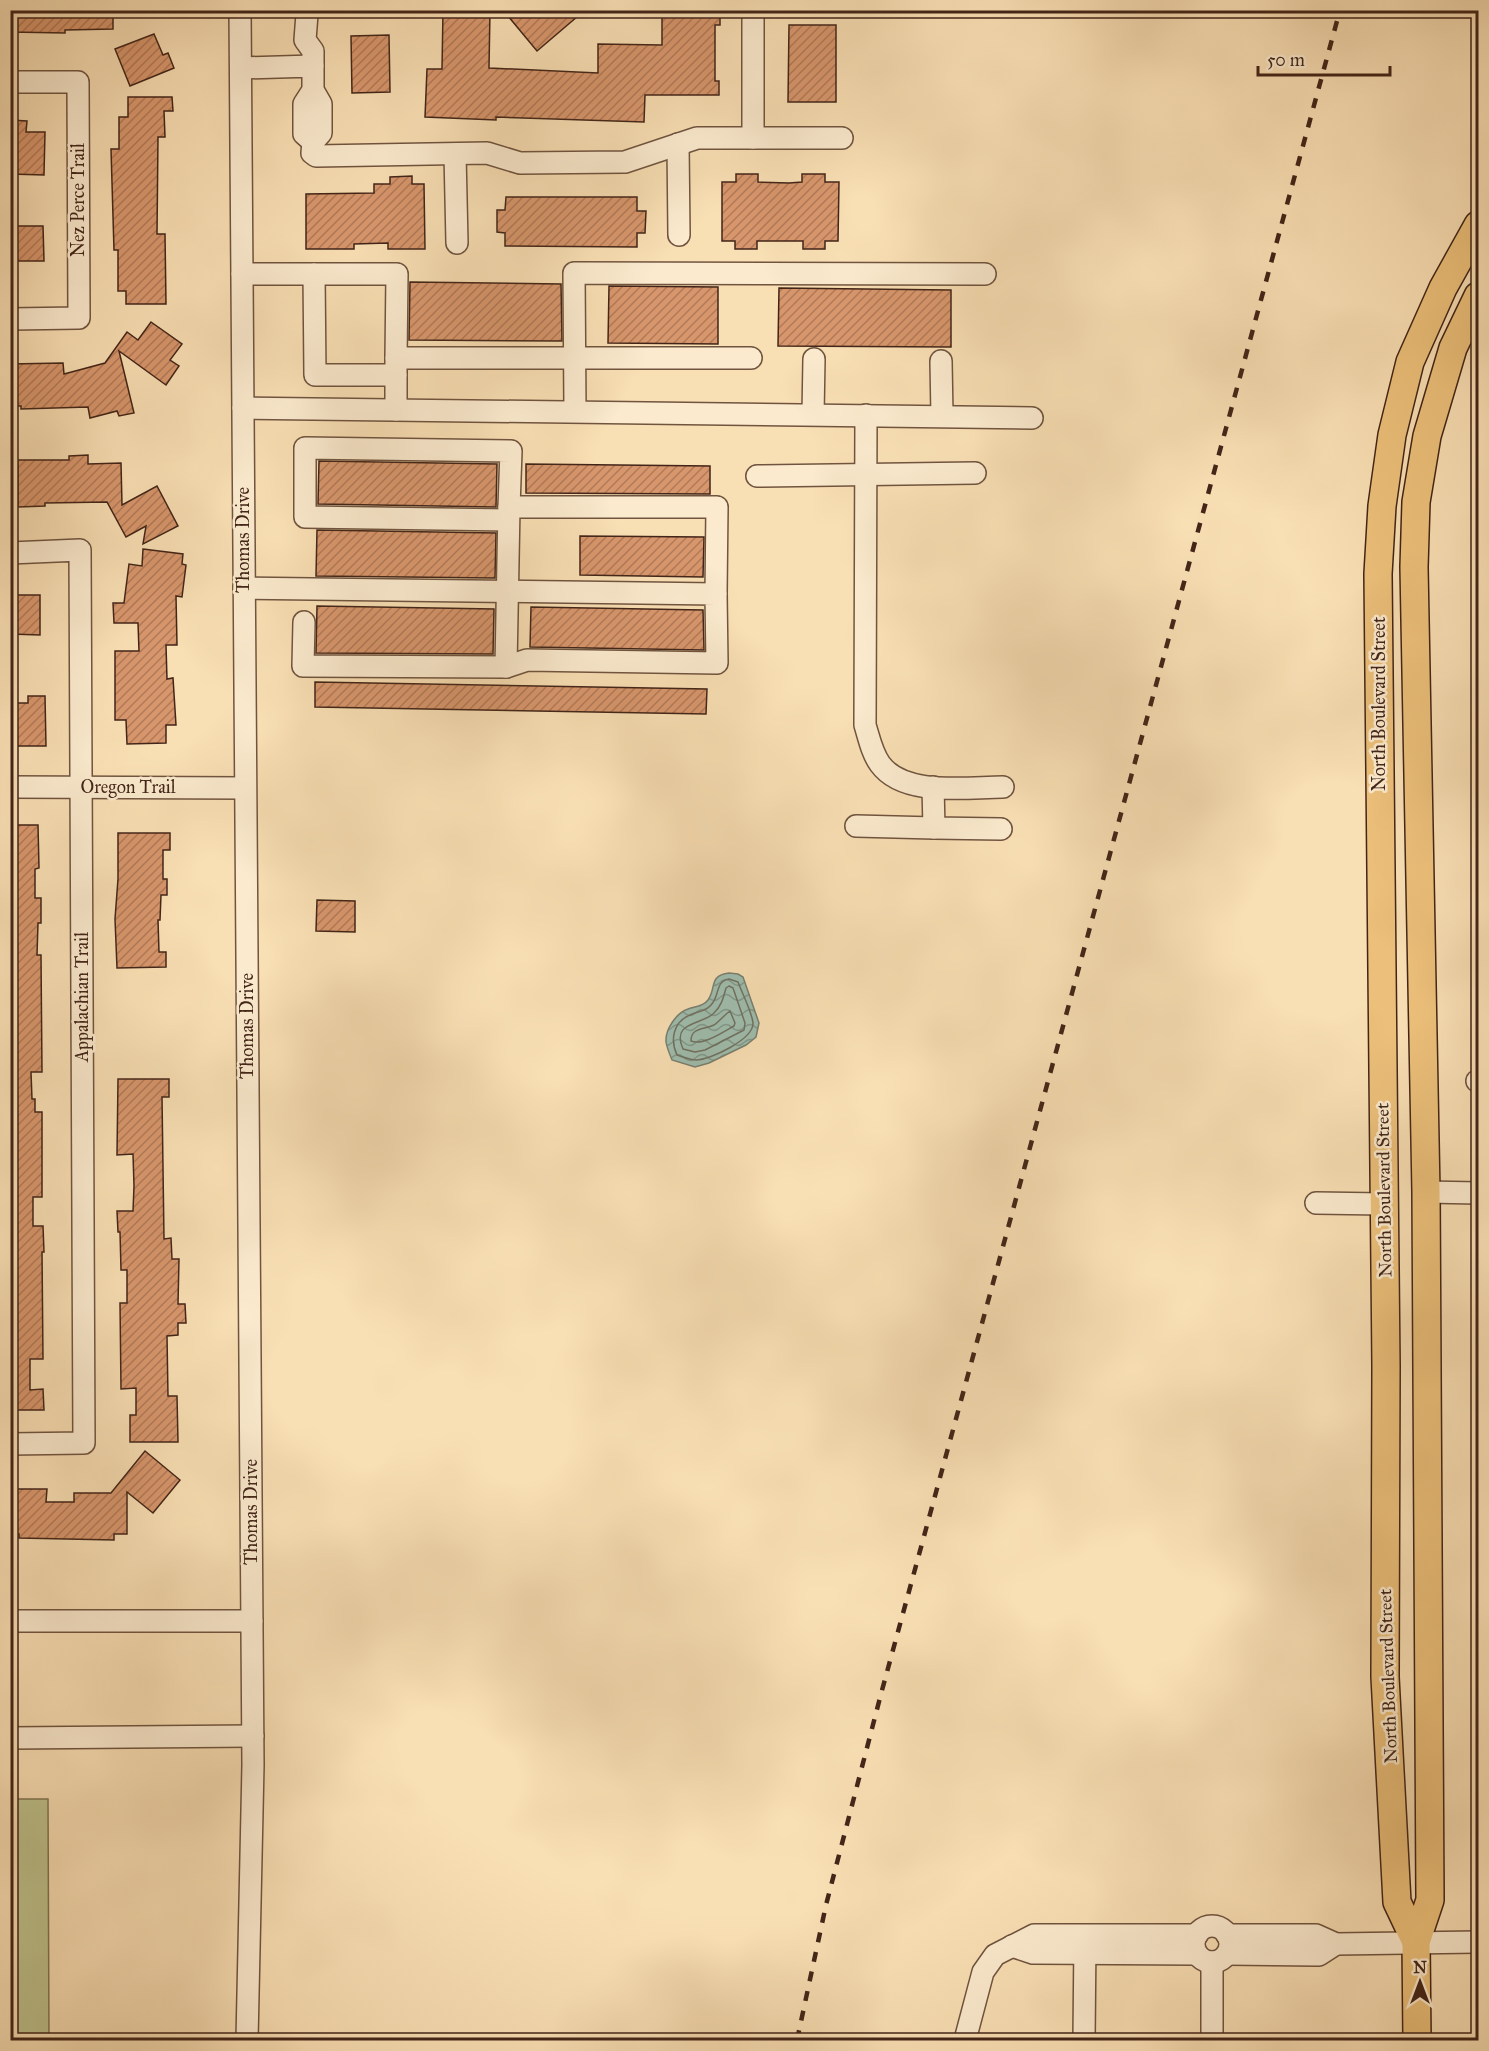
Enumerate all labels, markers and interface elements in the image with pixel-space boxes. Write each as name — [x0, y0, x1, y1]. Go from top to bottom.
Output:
scale bar — [1258, 39, 1390, 77]
text: 50 m — [1267, 49, 1305, 71]
street label: Nez Perce Trail — [67, 143, 89, 257]
street label: Thomas Drive — [232, 487, 254, 593]
street label: North Boulevard Street — [1368, 616, 1390, 791]
street label: Oregon Trail — [80, 776, 176, 799]
street label: Appalachian Trail — [71, 932, 93, 1063]
street label: Thomas Drive — [236, 973, 258, 1079]
street label: North Boulevard Street — [1371, 1102, 1397, 1277]
street label: Thomas Drive — [240, 1459, 262, 1565]
street label: North Boulevard Street — [1374, 1588, 1402, 1764]
north arrow — [1390, 1952, 1450, 2012]
text: N — [1413, 1958, 1427, 1977]

